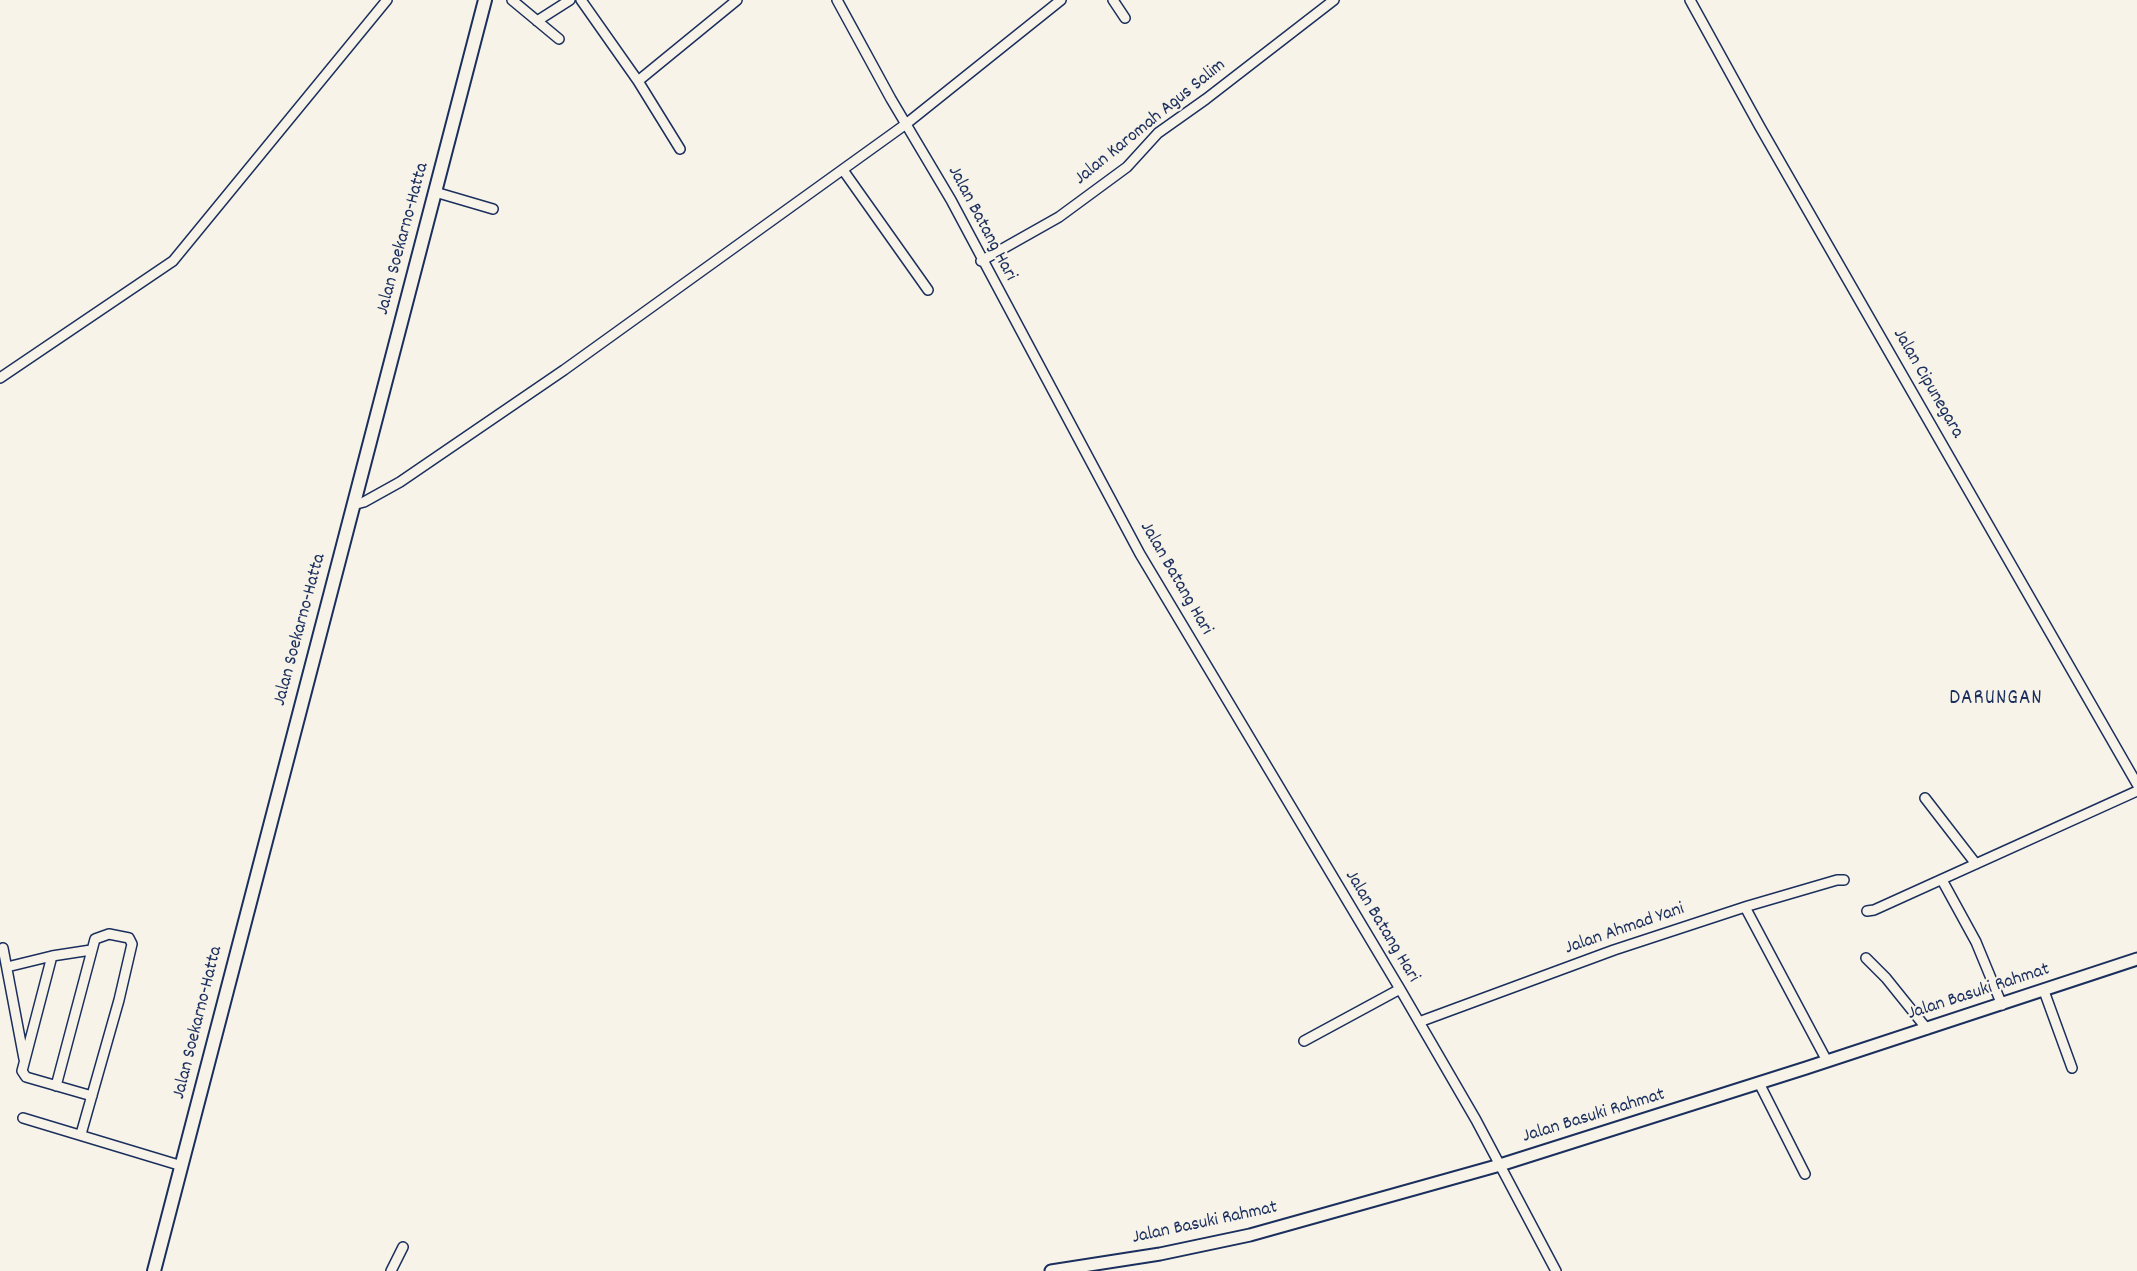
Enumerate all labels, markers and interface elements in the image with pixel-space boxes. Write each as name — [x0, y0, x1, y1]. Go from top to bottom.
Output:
street label: Jalan Karomah Agus Salim — [1071, 55, 1231, 191]
street label: Jalan Soekarno-Hatta — [373, 160, 435, 318]
street label: Jalan Batang Hari — [941, 163, 1021, 285]
street label: Jalan Cipunegara — [1886, 325, 1968, 443]
street label: Jalan Batang Hari — [1133, 518, 1217, 640]
street label: Jalan Soekarno-Hatta — [270, 551, 332, 709]
district label: DARUNGAN — [1948, 687, 2044, 713]
street label: Jalan Batang Hari — [1339, 867, 1423, 987]
street label: Jalan Ahmad Yani — [1562, 899, 1688, 961]
street label: Jalan Soekarno-Hatta — [169, 944, 229, 1102]
street label: Jalan Basuki Rahmat — [1905, 959, 2053, 1027]
street label: Jalan Basuki Rahmat — [1520, 1084, 1668, 1150]
street label: Jalan Basuki Rahmat — [1130, 1197, 1280, 1251]

